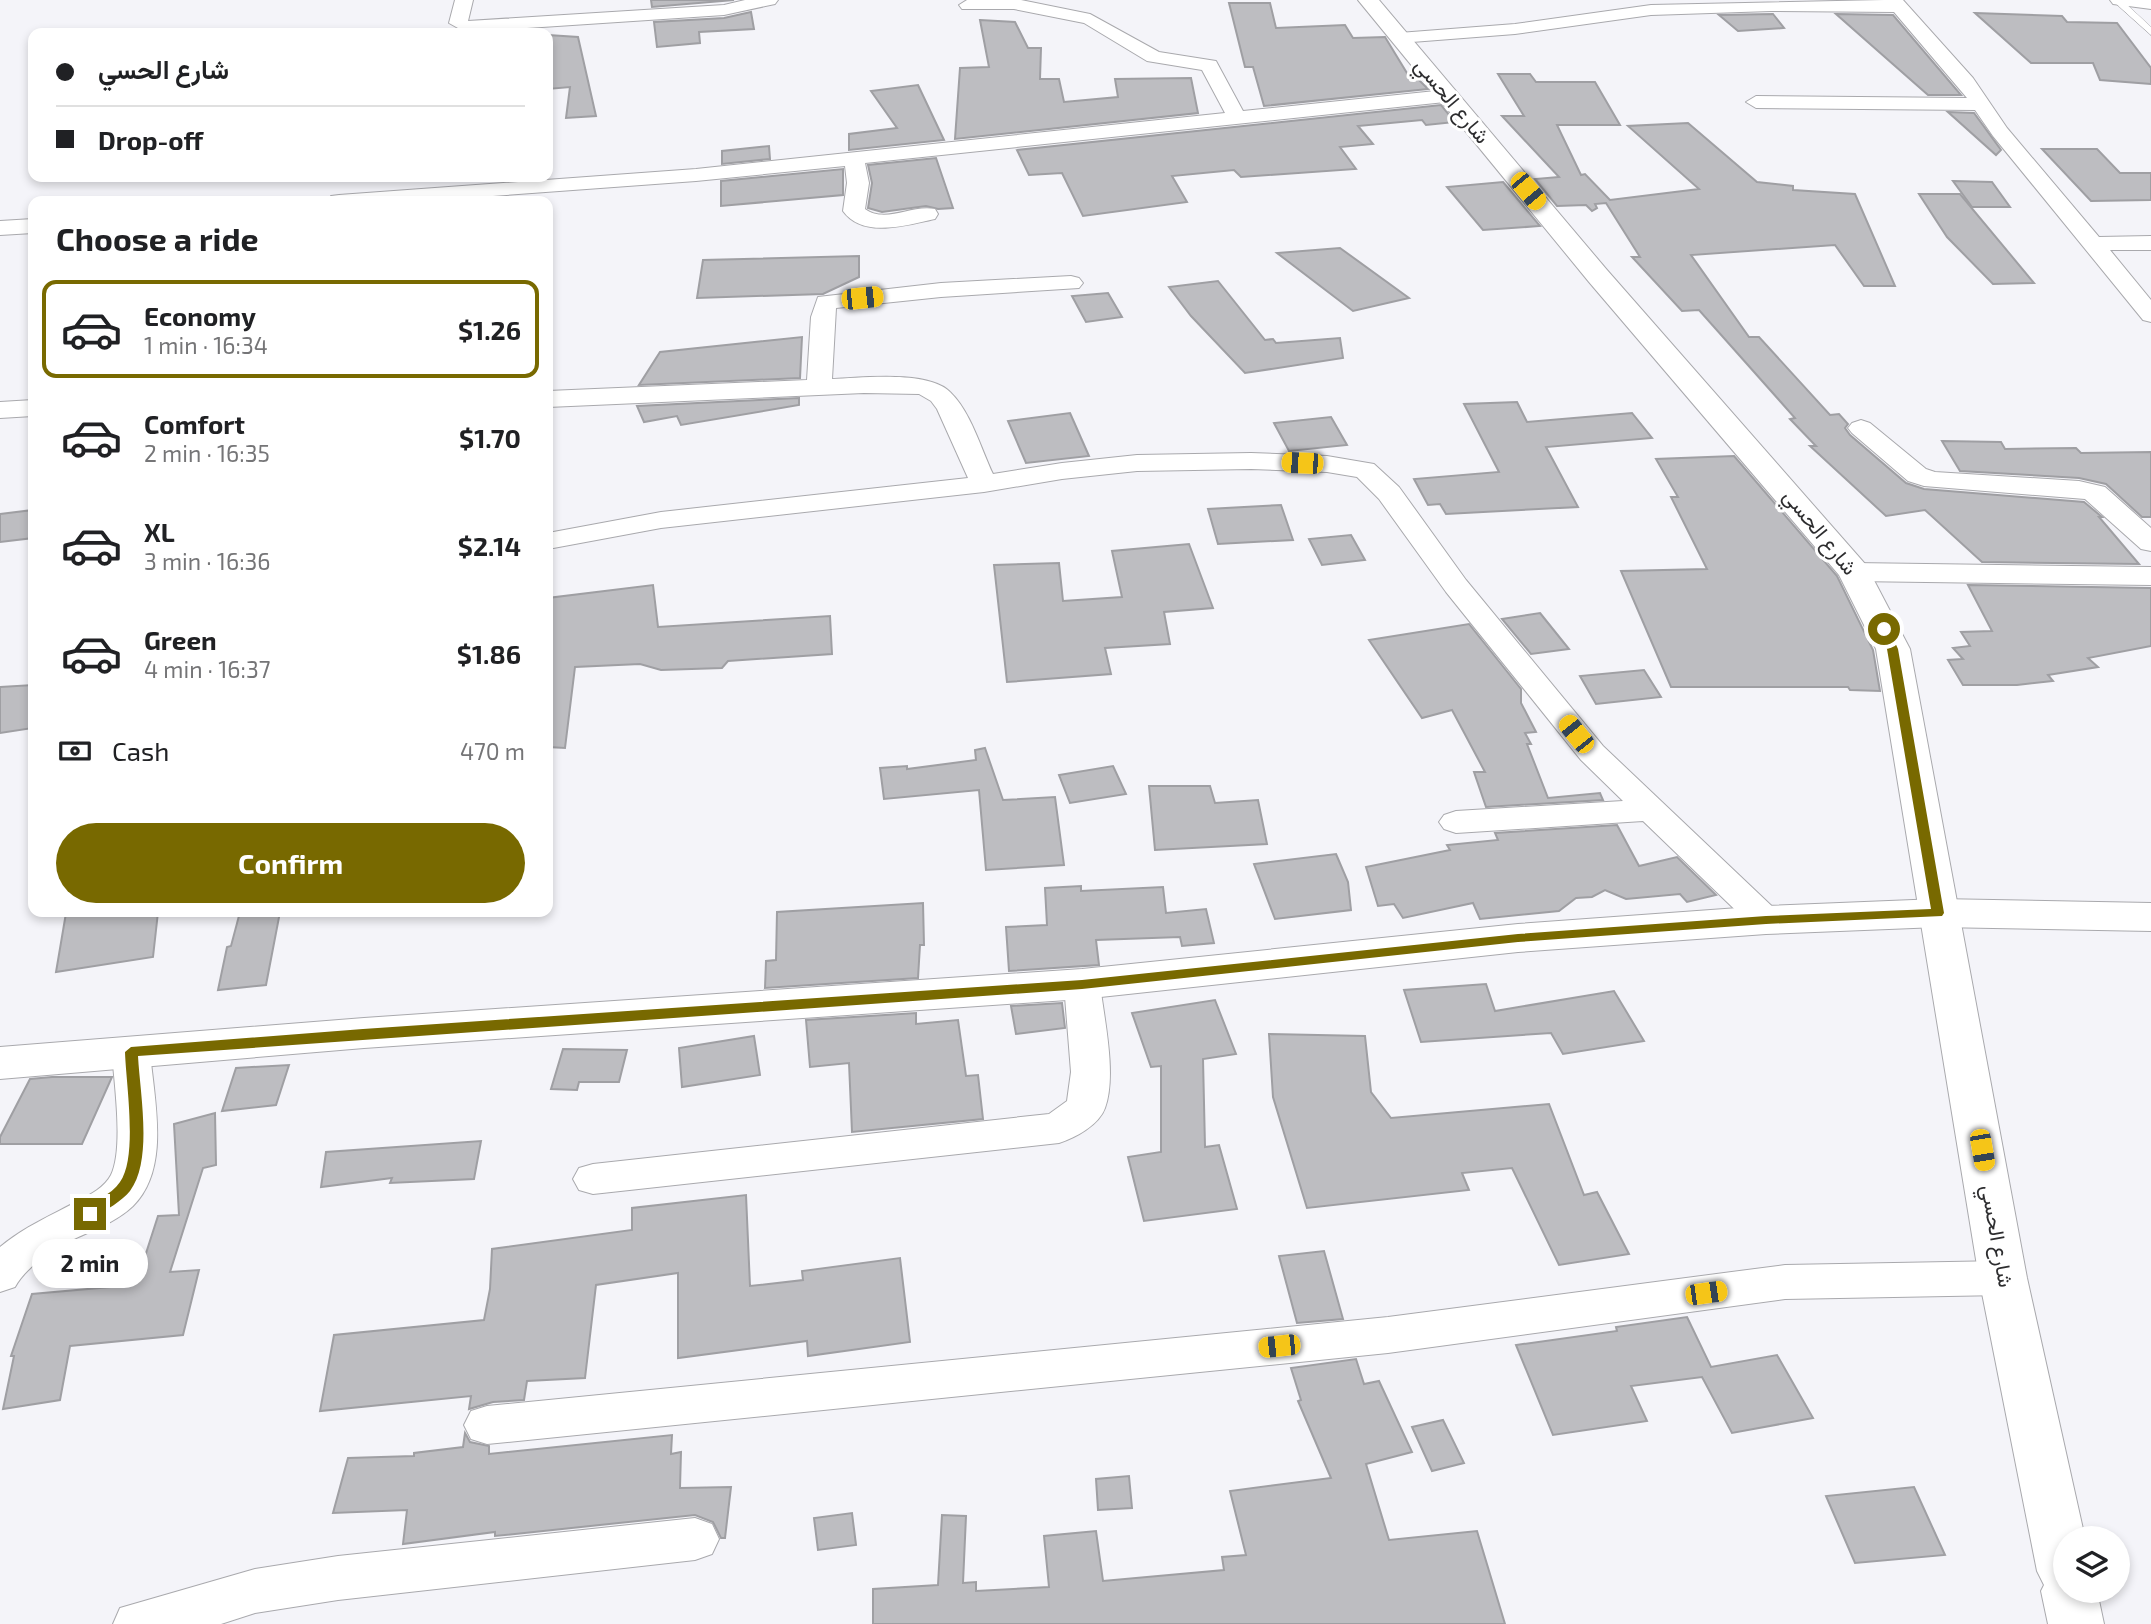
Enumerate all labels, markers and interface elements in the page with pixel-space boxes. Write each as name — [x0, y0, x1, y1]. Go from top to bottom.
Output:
street label: شارع الحسي — [1406, 52, 1496, 152]
text: شارع الحسي — [98, 53, 229, 84]
text: Drop-off — [98, 124, 203, 155]
car — [1507, 168, 1550, 214]
text: Choose a ride — [56, 219, 259, 257]
car — [841, 285, 884, 311]
icon: car — [60, 298, 123, 361]
text: Economy — [144, 300, 256, 331]
text: $1.26 — [458, 314, 521, 345]
text: 1 min · 16:34 — [144, 331, 268, 359]
icon: car — [60, 406, 123, 469]
text: Comfort — [144, 408, 245, 439]
text: $1.70 — [459, 422, 521, 453]
text: 2 min · 16:35 — [144, 439, 270, 467]
car — [1281, 452, 1324, 474]
street label: شارع الحسي — [1774, 483, 1863, 583]
icon: car — [60, 514, 123, 577]
text: XL — [144, 516, 175, 547]
text: $2.14 — [458, 530, 521, 561]
text: 3 min · 16:36 — [144, 547, 271, 575]
route start — [1868, 613, 1900, 645]
icon: car — [60, 622, 123, 685]
text: Green — [144, 624, 217, 655]
text: $1.86 — [457, 638, 521, 669]
text: 4 min · 16:37 — [144, 655, 270, 683]
car — [1555, 711, 1598, 757]
icon: cash — [56, 732, 94, 770]
text: Cash — [112, 735, 169, 766]
text: 470 m — [460, 737, 525, 765]
button: Confirm — [56, 823, 525, 903]
car — [1969, 1127, 1996, 1173]
street label: شارع الحسي — [1971, 1183, 2020, 1290]
route end — [74, 1198, 106, 1230]
callout: 2 min — [32, 1238, 148, 1288]
text: 2 min — [61, 1249, 119, 1277]
car — [1684, 1280, 1729, 1306]
car — [1258, 1333, 1301, 1359]
map controls — [2053, 1526, 2130, 1603]
button: layers — [2053, 1526, 2130, 1603]

